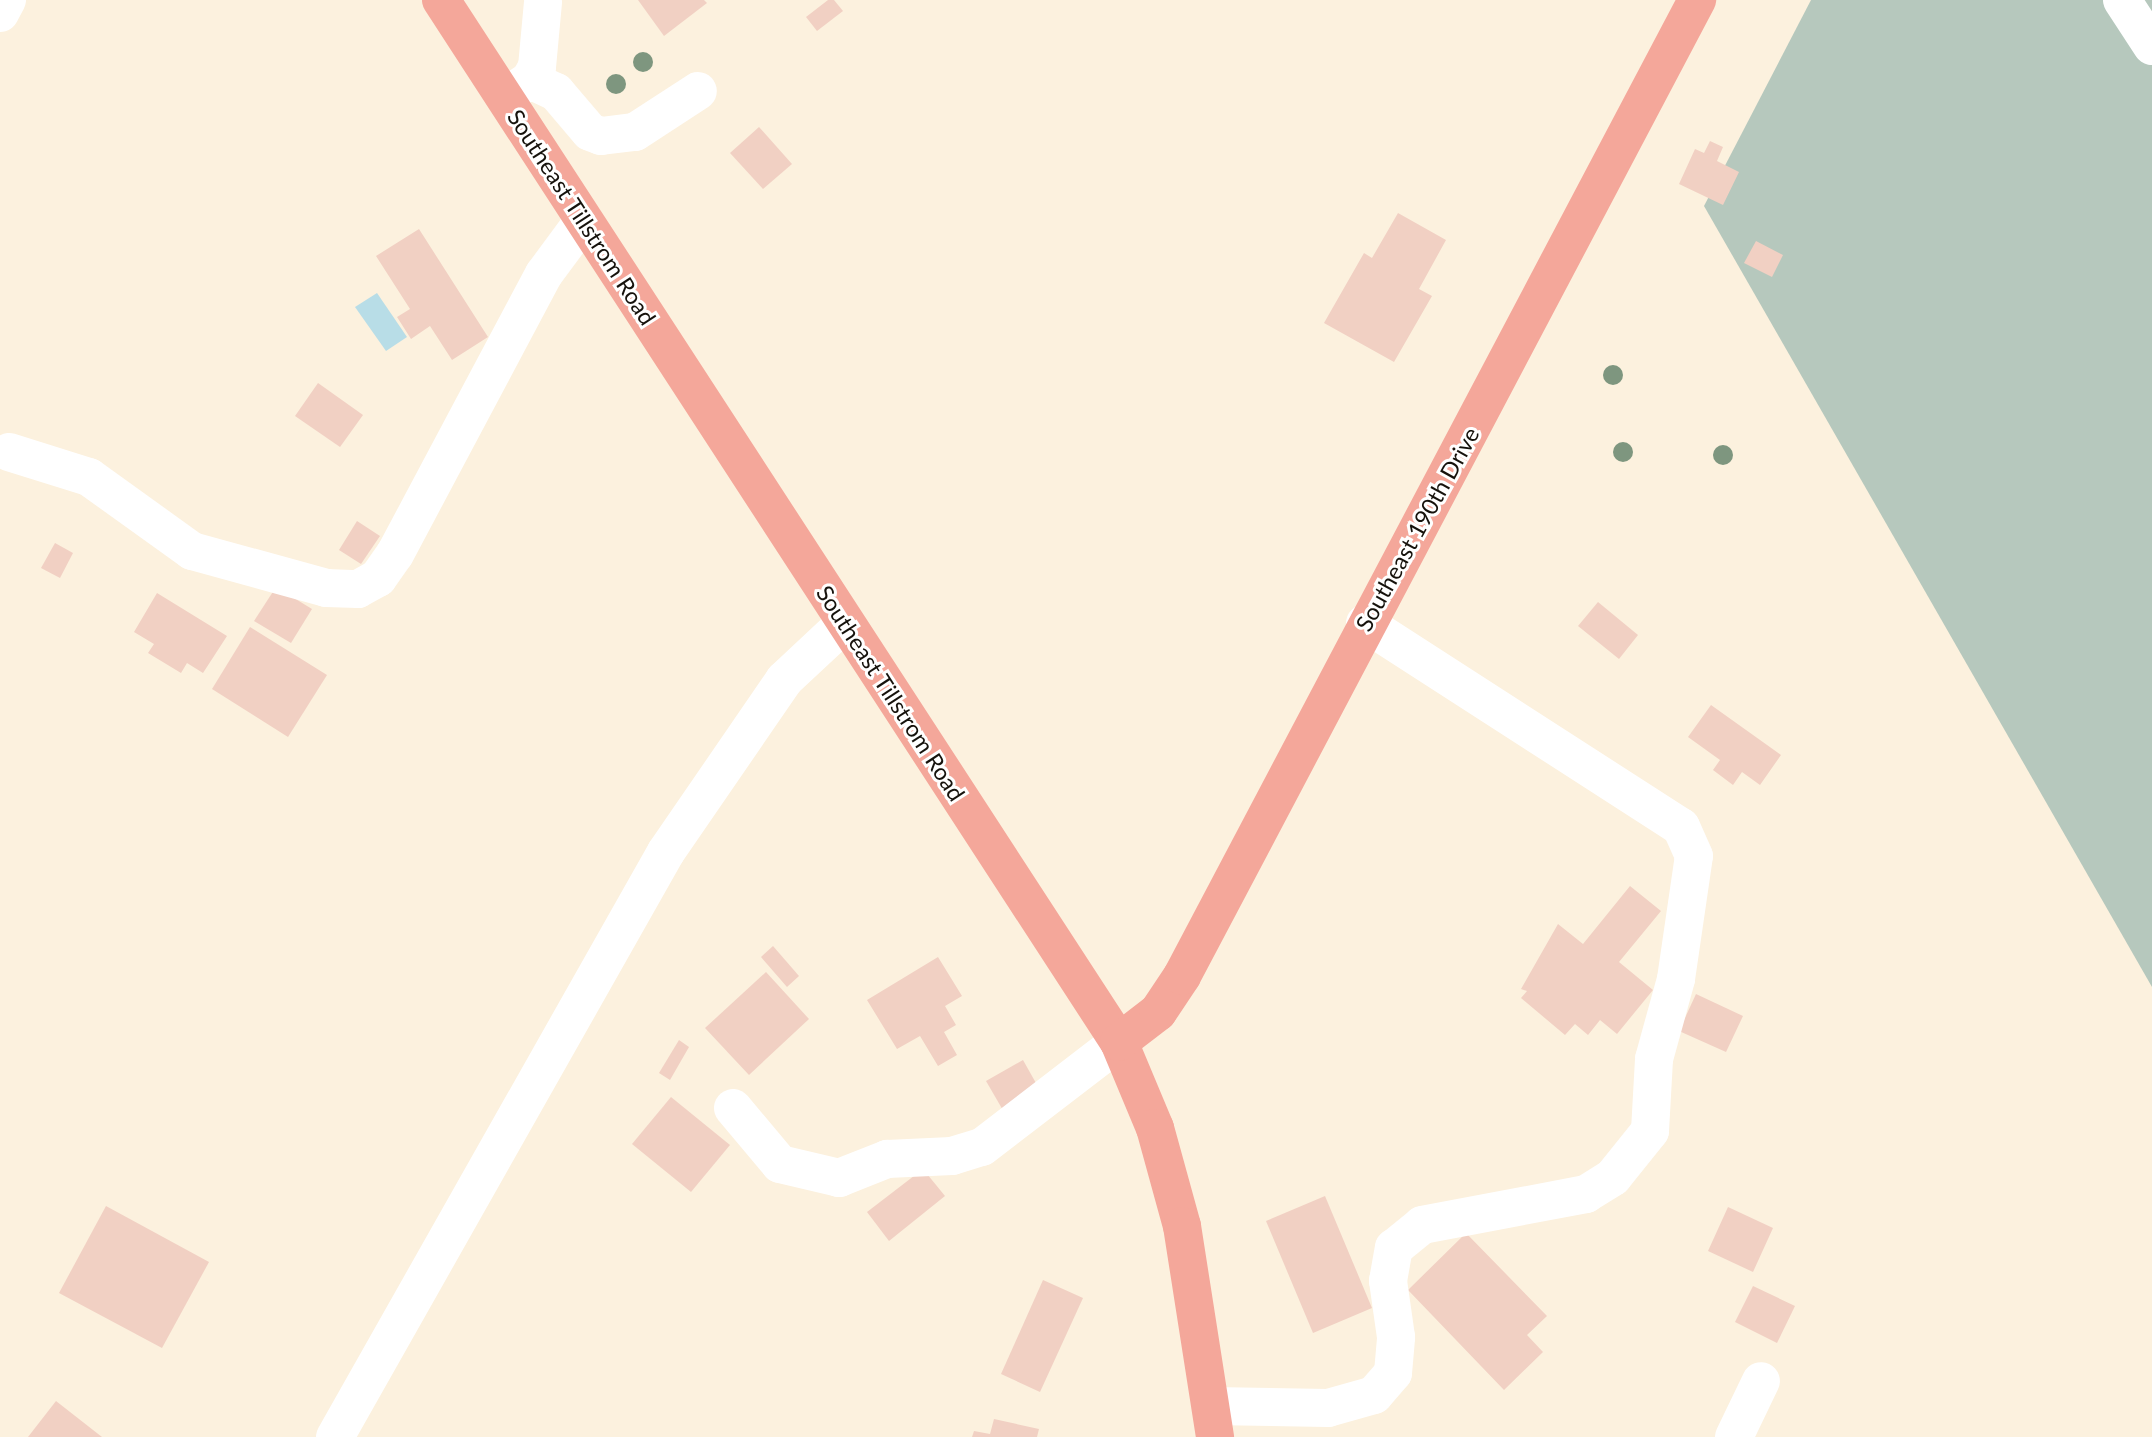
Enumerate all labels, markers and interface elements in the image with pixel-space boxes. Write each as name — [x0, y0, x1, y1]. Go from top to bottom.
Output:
street label: Southeast Tillstrom Road — [502, 104, 662, 330]
street label: Southeast 190th Drive — [1349, 422, 1485, 636]
street label: Southeast Tillstrom Road — [811, 580, 971, 806]

